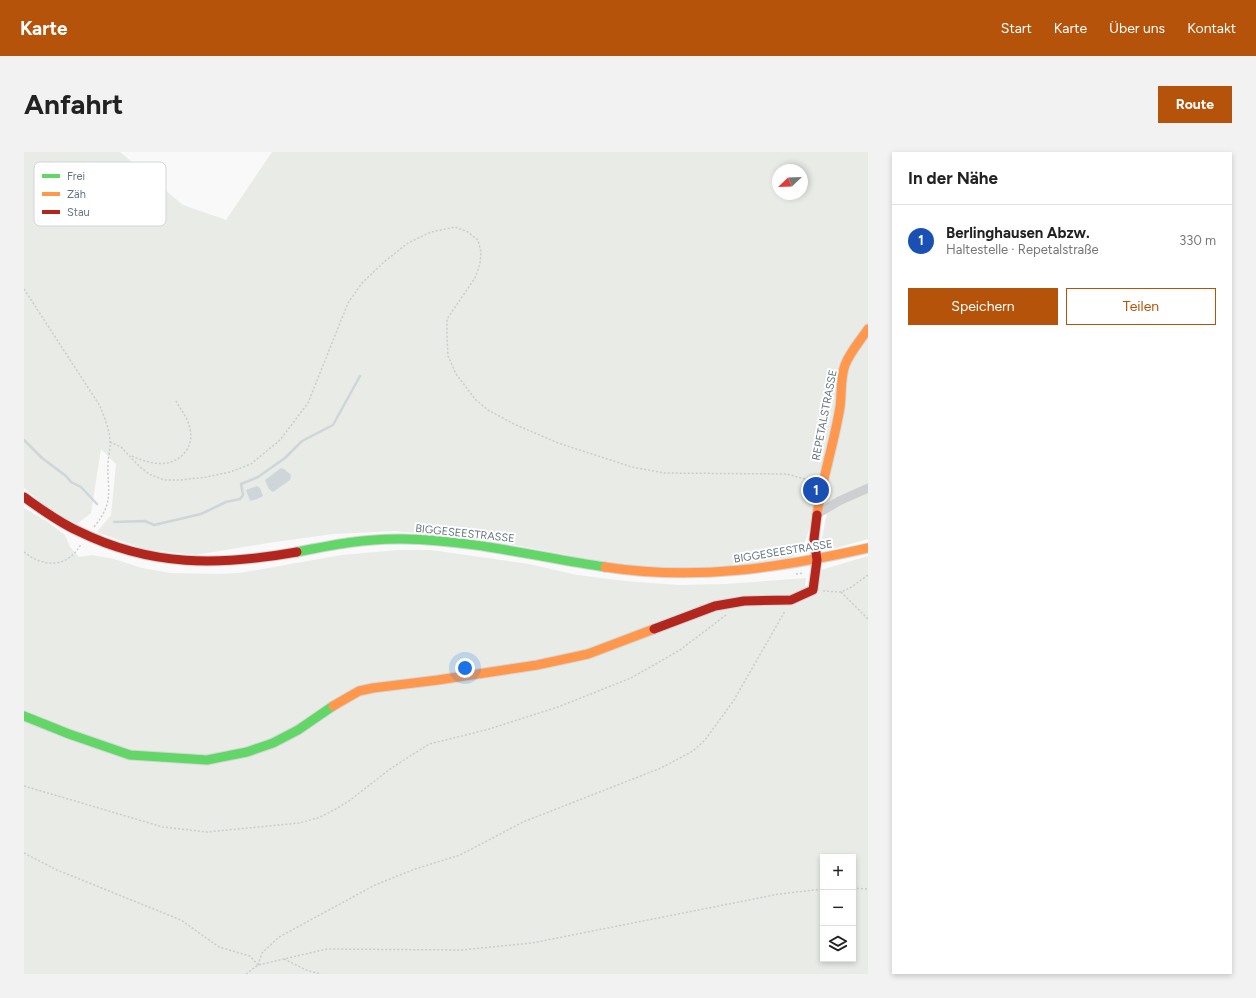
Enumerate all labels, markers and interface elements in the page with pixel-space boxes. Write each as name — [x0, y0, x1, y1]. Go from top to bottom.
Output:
text: Karte — [20, 17, 67, 40]
text: Start — [1001, 20, 1032, 37]
text: Karte — [1054, 20, 1087, 37]
text: Über uns — [1109, 20, 1165, 37]
text: Kontakt — [1187, 20, 1236, 37]
button: Route — [1158, 86, 1232, 123]
text: Anfahrt — [24, 87, 123, 121]
legend — [34, 162, 166, 226]
north arrow — [772, 164, 808, 200]
text: In der Nähe — [908, 168, 998, 188]
text: Frei — [67, 170, 85, 183]
text: Zäh — [67, 188, 86, 201]
text: Stau — [67, 206, 90, 219]
text: Berlinghausen Abzw. — [946, 224, 1090, 242]
text: 1 — [918, 233, 924, 248]
text: 330 m — [1179, 233, 1216, 248]
text: Haltestelle · Repetalstraße — [946, 242, 1099, 257]
button: Speichern — [908, 288, 1058, 325]
button: Teilen — [1066, 288, 1216, 325]
street label: REPETALSTRASSE — [809, 369, 840, 461]
pin: 1 — [803, 475, 829, 505]
street label: BIGGESEESTRASSE — [415, 522, 515, 545]
street label: BIGGESEESTRASSE — [733, 537, 833, 566]
your location — [455, 658, 475, 678]
map controls — [820, 854, 856, 962]
button: + — [820, 854, 856, 890]
button: − — [820, 890, 856, 926]
button: layers — [820, 926, 856, 962]

